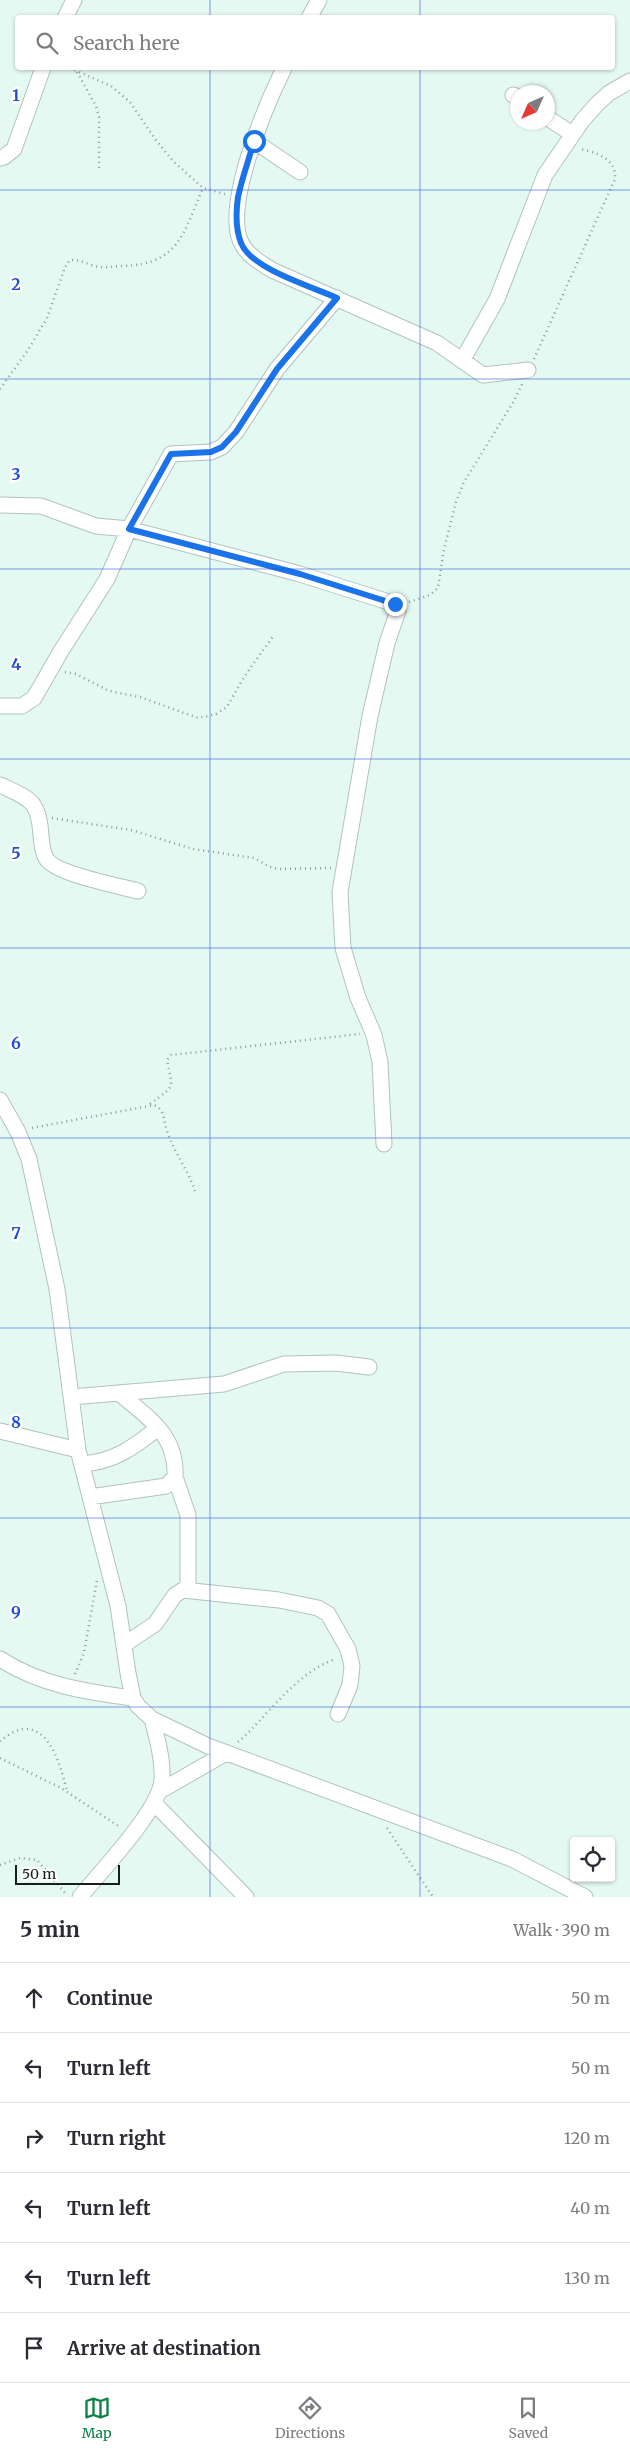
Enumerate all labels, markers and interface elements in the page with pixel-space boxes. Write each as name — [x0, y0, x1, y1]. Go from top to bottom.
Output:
search box — [15, 15, 615, 70]
icon: search — [33, 29, 61, 57]
text: Search here — [73, 31, 180, 55]
text: 1 — [12, 85, 20, 105]
north arrow — [510, 85, 555, 130]
route start — [243, 130, 266, 153]
text: 2 — [11, 274, 21, 294]
text: 3 — [11, 464, 21, 484]
route end — [384, 593, 407, 616]
text: 4 — [11, 654, 21, 674]
text: 5 — [11, 843, 21, 863]
text: 6 — [11, 1033, 21, 1053]
text: 7 — [11, 1223, 21, 1243]
text: 8 — [11, 1412, 21, 1432]
text: 9 — [11, 1602, 21, 1622]
map controls — [570, 1837, 615, 1882]
button: locate — [570, 1837, 615, 1882]
scale bar — [15, 1862, 120, 1885]
text: 50 m — [22, 1865, 56, 1883]
text: 5 min — [20, 1916, 80, 1943]
text: Walk · 390 m — [513, 1920, 610, 1940]
icon: ahead — [20, 1984, 48, 2012]
text: Continue — [67, 1986, 153, 2010]
text: 50 m — [571, 1988, 610, 2008]
icon: left — [20, 2054, 48, 2082]
text: Turn left — [67, 2056, 151, 2080]
text: 50 m — [571, 2058, 610, 2078]
icon: right — [20, 2124, 48, 2152]
text: Turn right — [67, 2126, 166, 2150]
text: 120 m — [564, 2128, 610, 2148]
icon: left — [20, 2194, 48, 2222]
text: Turn left — [67, 2196, 151, 2220]
text: 40 m — [570, 2198, 610, 2218]
icon: left — [20, 2264, 48, 2292]
text: Turn left — [67, 2266, 151, 2290]
text: 130 m — [564, 2268, 610, 2288]
icon: arrive — [20, 2334, 48, 2362]
text: Arrive at destination — [67, 2336, 261, 2360]
tab: Map — [82, 2394, 112, 2442]
tab: Directions — [275, 2394, 345, 2442]
tab: Saved — [509, 2394, 548, 2442]

